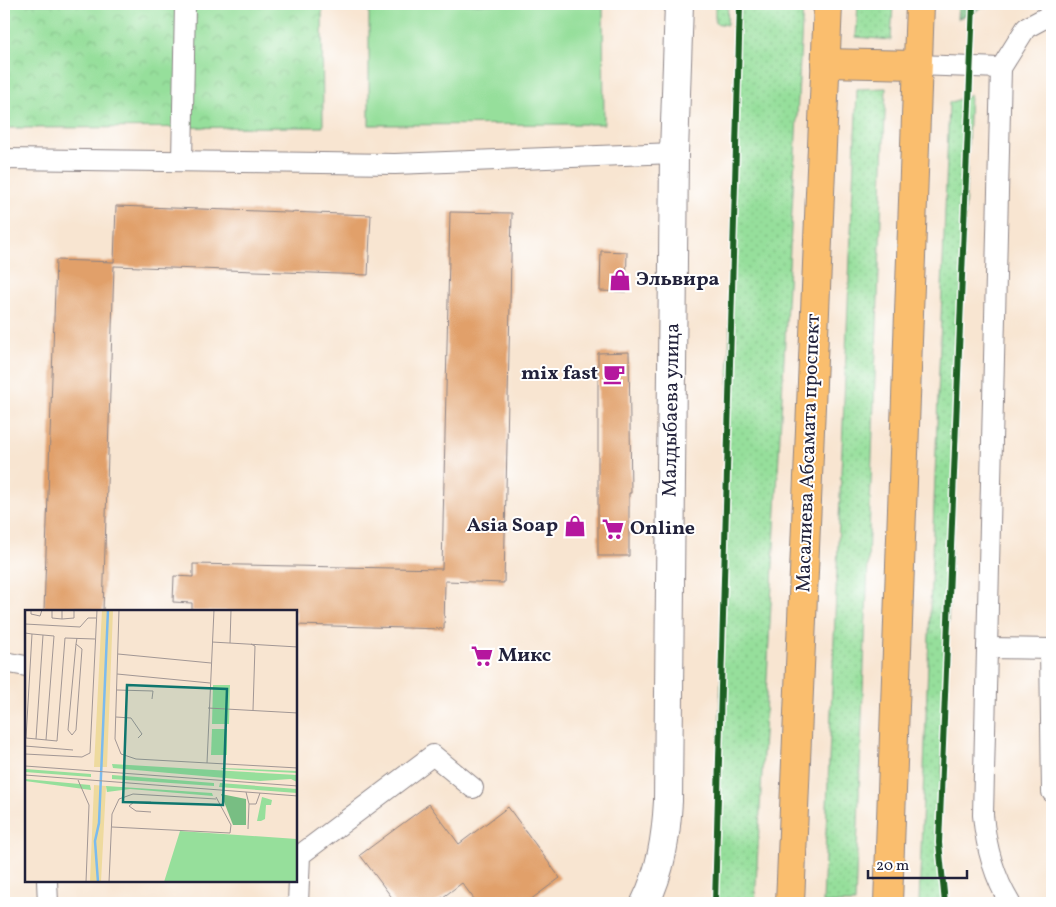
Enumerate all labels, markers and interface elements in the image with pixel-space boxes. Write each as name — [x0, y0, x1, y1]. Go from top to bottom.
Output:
place label: Эльвира — [636, 266, 720, 294]
shop icon: Эльвира — [607, 267, 633, 293]
street label: Масалиева Абсамата проспект — [790, 313, 828, 593]
street label: Малдыбаева улица — [656, 323, 688, 497]
place label: mix fast — [521, 360, 598, 388]
cafe icon: mix fast — [601, 361, 627, 387]
place label: Asia Soap — [467, 512, 558, 540]
shop icon: Asia Soap — [562, 513, 588, 539]
place label: Online — [630, 515, 695, 543]
supermarket icon: Online — [600, 516, 626, 542]
inset map — [25, 610, 298, 882]
place label: Микс — [498, 642, 551, 670]
supermarket icon: Микс — [469, 643, 495, 669]
scale bar — [868, 847, 967, 879]
text: 20 m — [876, 856, 909, 877]

